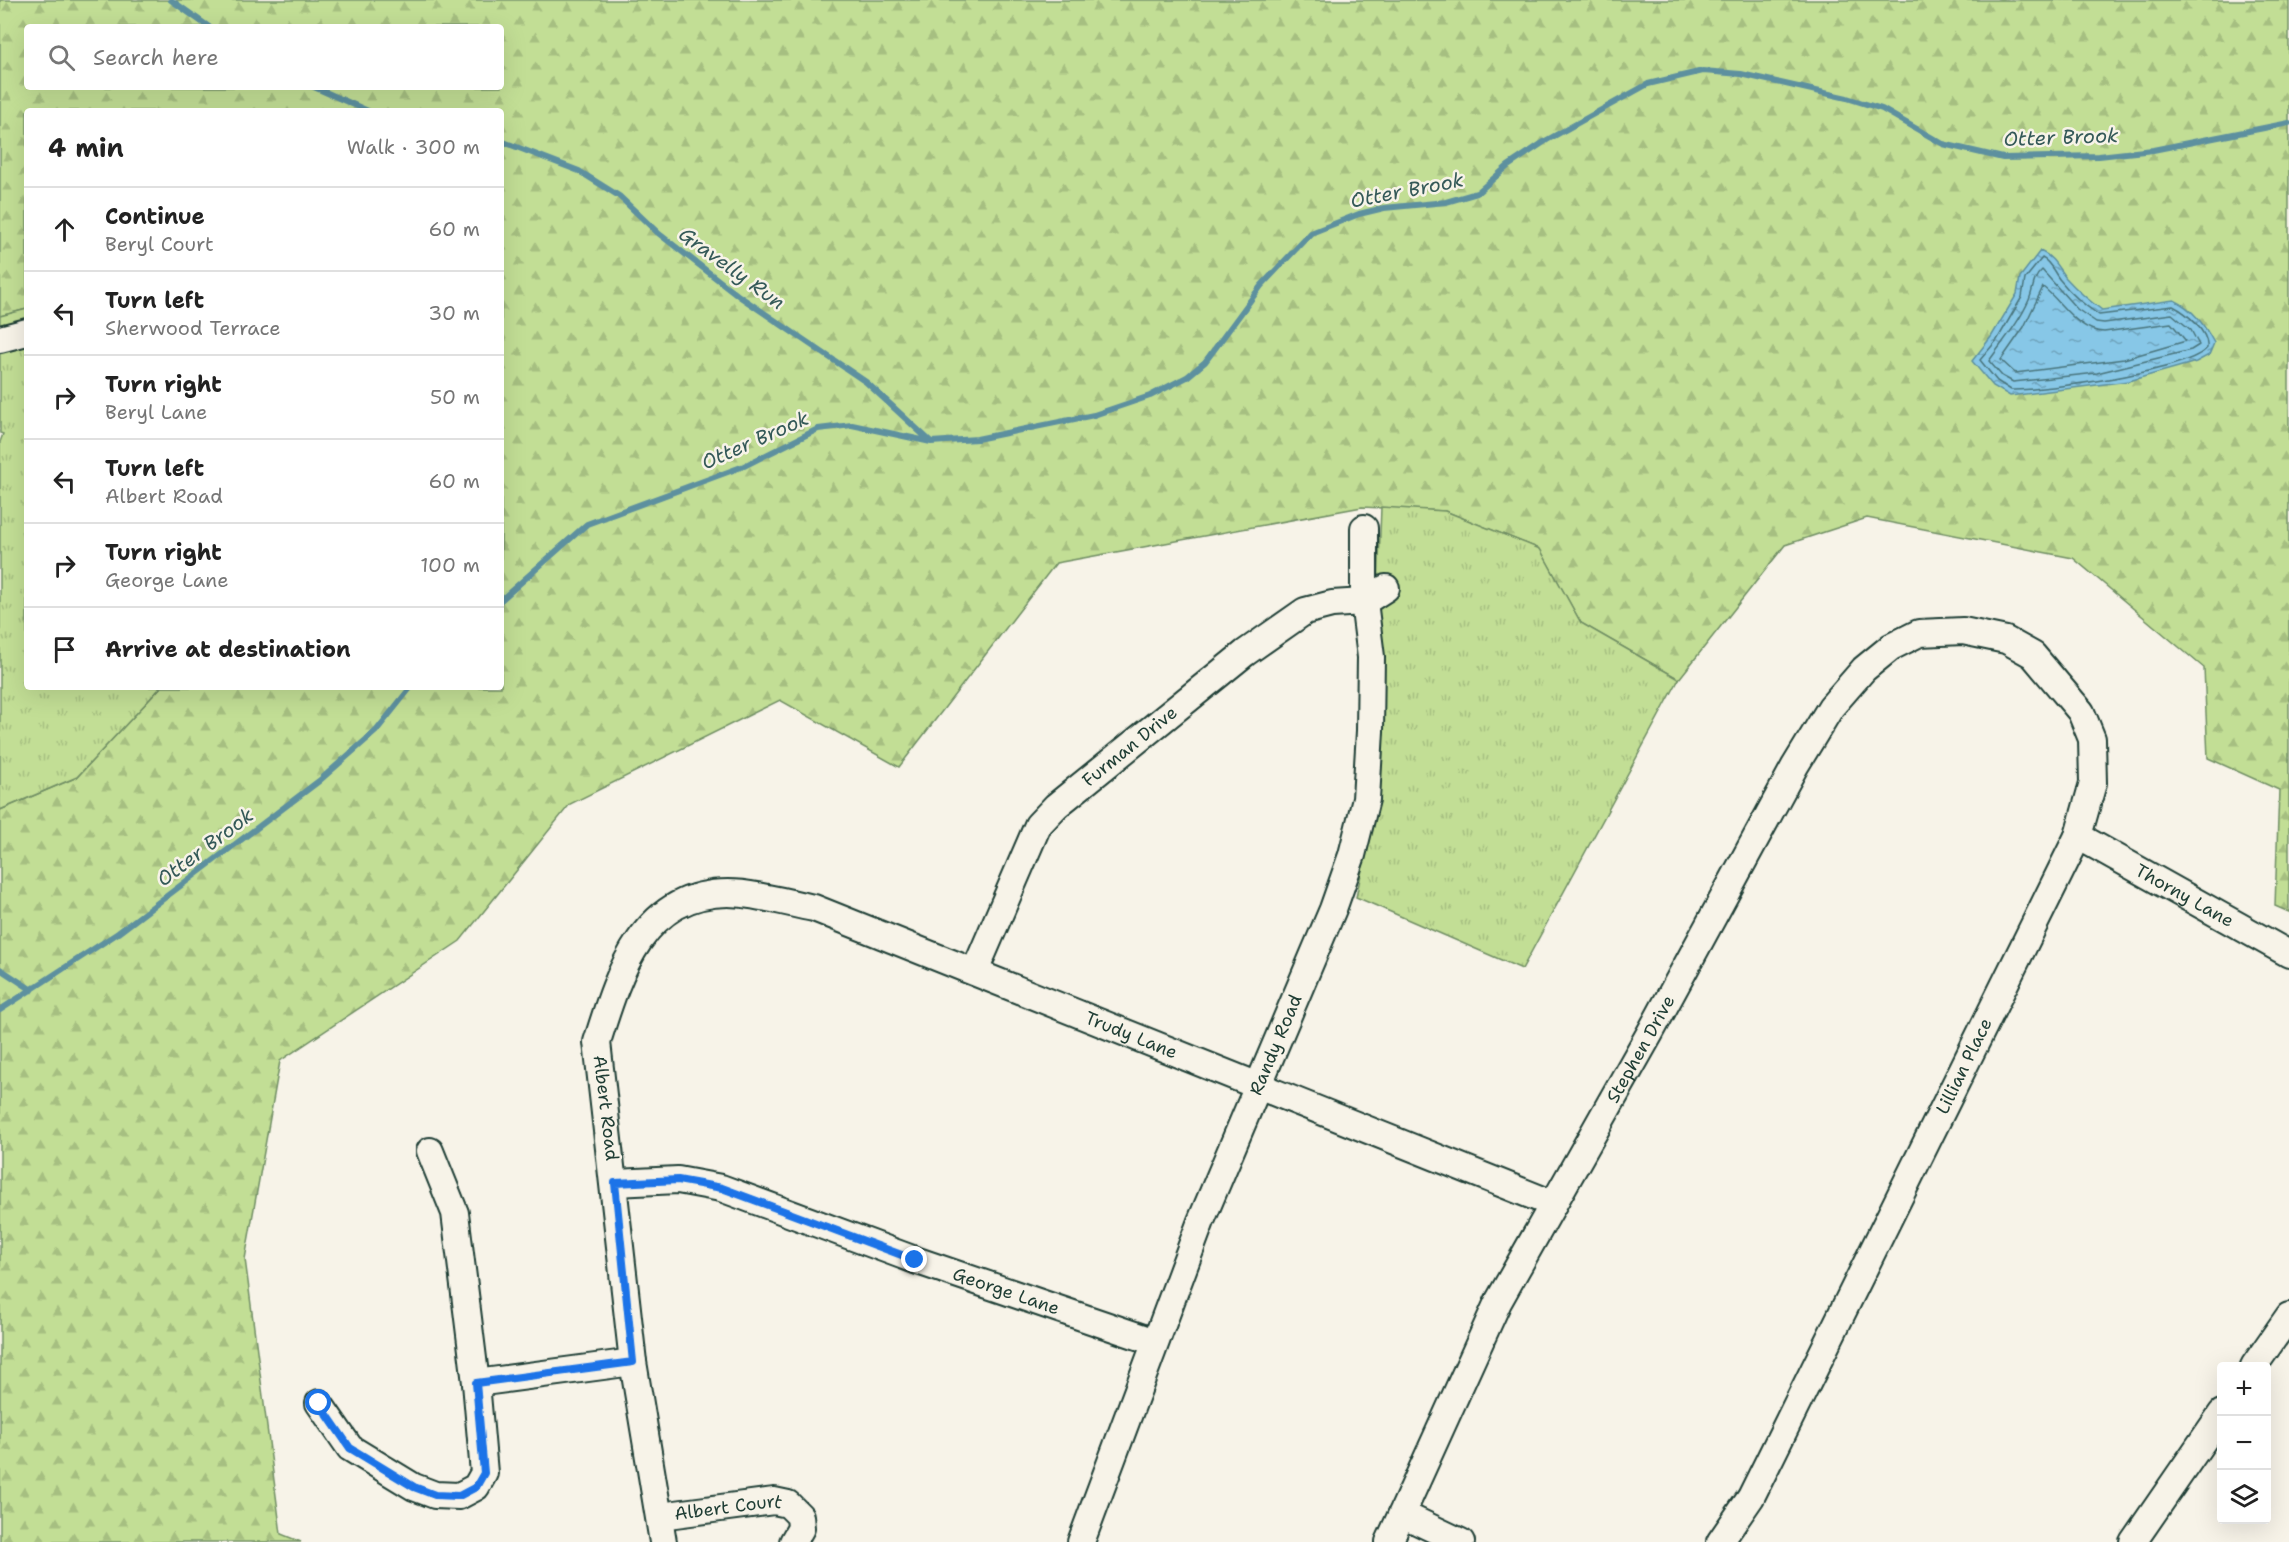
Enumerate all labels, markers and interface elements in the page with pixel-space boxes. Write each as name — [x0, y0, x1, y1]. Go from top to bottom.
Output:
search box — [24, 24, 504, 90]
icon: search — [45, 41, 78, 74]
text: Search here — [93, 43, 219, 72]
water label: Otter Brook — [2003, 122, 2120, 152]
text: 4 min — [48, 130, 124, 165]
text: Walk · 300 m — [347, 134, 480, 160]
water label: Otter Brook — [1348, 166, 1467, 214]
text: Continue — [105, 202, 205, 231]
icon: ahead — [48, 213, 81, 246]
text: 60 m — [428, 216, 480, 242]
water label: Gravelly Run — [674, 221, 790, 315]
text: Beryl Court — [105, 231, 214, 257]
text: Turn left — [105, 286, 204, 315]
icon: left — [48, 297, 81, 330]
text: 30 m — [428, 300, 480, 326]
text: Sherwood Terrace — [105, 315, 281, 341]
text: Turn right — [105, 370, 222, 399]
icon: right — [48, 381, 81, 414]
text: 50 m — [430, 384, 480, 410]
text: Beryl Lane — [105, 399, 207, 425]
water label: Otter Brook — [697, 404, 813, 475]
text: Turn left — [105, 454, 204, 483]
icon: left — [48, 465, 81, 498]
text: 60 m — [428, 468, 480, 494]
text: Albert Road — [105, 483, 223, 509]
text: Turn right — [105, 538, 222, 567]
icon: right — [48, 549, 81, 582]
text: 100 m — [420, 552, 480, 578]
text: George Lane — [105, 567, 229, 593]
icon: arrive — [48, 633, 81, 666]
text: Arrive at destination — [105, 635, 351, 664]
street label: Furman Drive — [1077, 701, 1182, 792]
water label: Otter Brook — [151, 802, 259, 892]
street label: Thorny Lane — [2131, 858, 2238, 933]
street label: Randy Road — [1244, 991, 1307, 1099]
street label: Stephen Drive — [1601, 991, 1680, 1107]
street label: Trudy Lane — [1081, 1006, 1181, 1064]
street label: Lillian Place — [1930, 1014, 1998, 1118]
street label: Albert Road — [588, 1054, 624, 1162]
route end — [901, 1246, 927, 1272]
street label: George Lane — [950, 1262, 1063, 1320]
map controls — [2217, 1362, 2271, 1524]
button: + — [2217, 1362, 2271, 1416]
route start — [305, 1389, 331, 1415]
button: − — [2217, 1416, 2271, 1470]
button: layers — [2217, 1470, 2271, 1524]
street label: Albert Court — [673, 1489, 785, 1526]

